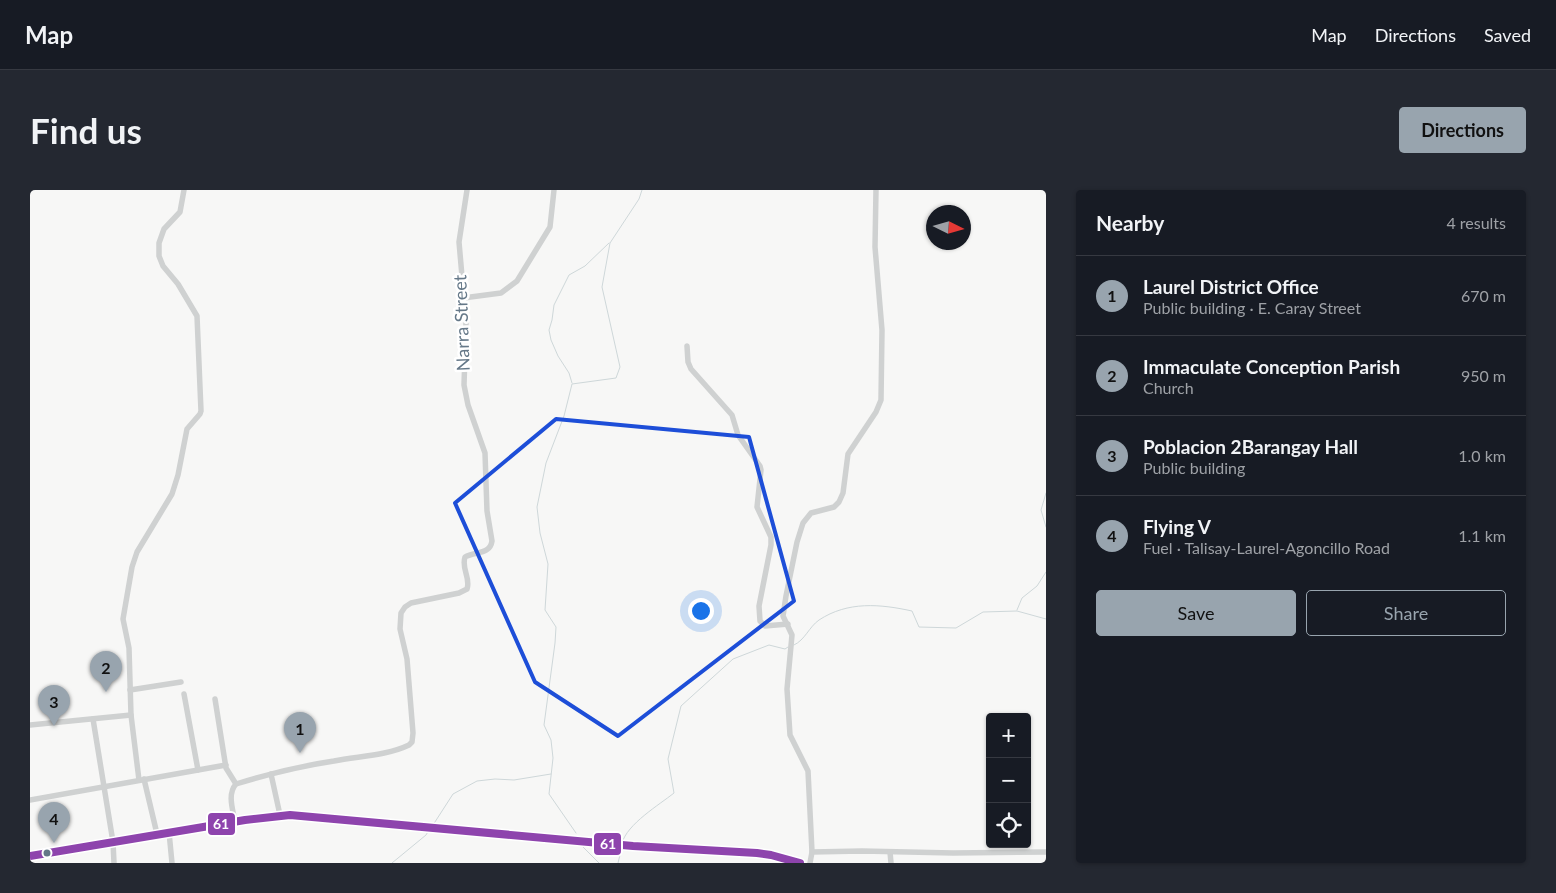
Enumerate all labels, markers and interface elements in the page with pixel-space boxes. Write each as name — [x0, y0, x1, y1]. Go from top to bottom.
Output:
text: Map — [25, 20, 73, 49]
text: Map — [1311, 24, 1347, 46]
text: Directions — [1375, 24, 1456, 46]
text: Saved — [1484, 24, 1531, 46]
button: Directions — [1399, 107, 1526, 153]
text: Find us — [30, 109, 142, 151]
north arrow — [926, 205, 971, 250]
text: Nearby — [1096, 210, 1164, 235]
text: 4 results — [1446, 213, 1506, 232]
street label: Narra Street — [448, 274, 474, 372]
text: Laurel District Office — [1143, 275, 1319, 298]
text: 1 — [1107, 286, 1117, 305]
text: 670 m — [1461, 286, 1506, 305]
text: Public building · E. Caray Street — [1143, 298, 1361, 317]
text: Immaculate Conception Parish — [1143, 355, 1400, 378]
text: 2 — [1107, 366, 1117, 385]
text: 950 m — [1461, 366, 1506, 385]
text: Church — [1143, 378, 1194, 397]
text: Poblacion 2Barangay Hall — [1143, 435, 1358, 458]
text: 3 — [1107, 446, 1117, 465]
text: 1.0 km — [1458, 446, 1506, 465]
text: Public building — [1143, 458, 1245, 477]
text: Flying V — [1143, 515, 1211, 538]
text: 4 — [1107, 526, 1117, 545]
text: 1.1 km — [1458, 526, 1506, 545]
text: Fuel · Talisay-Laurel-Agoncillo Road — [1143, 538, 1390, 557]
button: Save — [1096, 590, 1296, 636]
button: Share — [1306, 590, 1506, 636]
your location — [688, 598, 714, 624]
pin: 2 — [90, 651, 122, 692]
pin: 3 — [38, 685, 70, 726]
pin: 1 — [284, 712, 316, 753]
map controls — [986, 713, 1031, 848]
button: + — [986, 713, 1031, 758]
button: − — [986, 758, 1031, 803]
pin: 4 — [38, 802, 70, 843]
button: locate — [986, 803, 1031, 848]
line badge: 61 — [207, 812, 236, 836]
text: 61 — [213, 815, 229, 832]
line badge: 61 — [593, 832, 622, 856]
text: 61 — [600, 835, 616, 852]
unlabelled marker — [42, 848, 52, 858]

